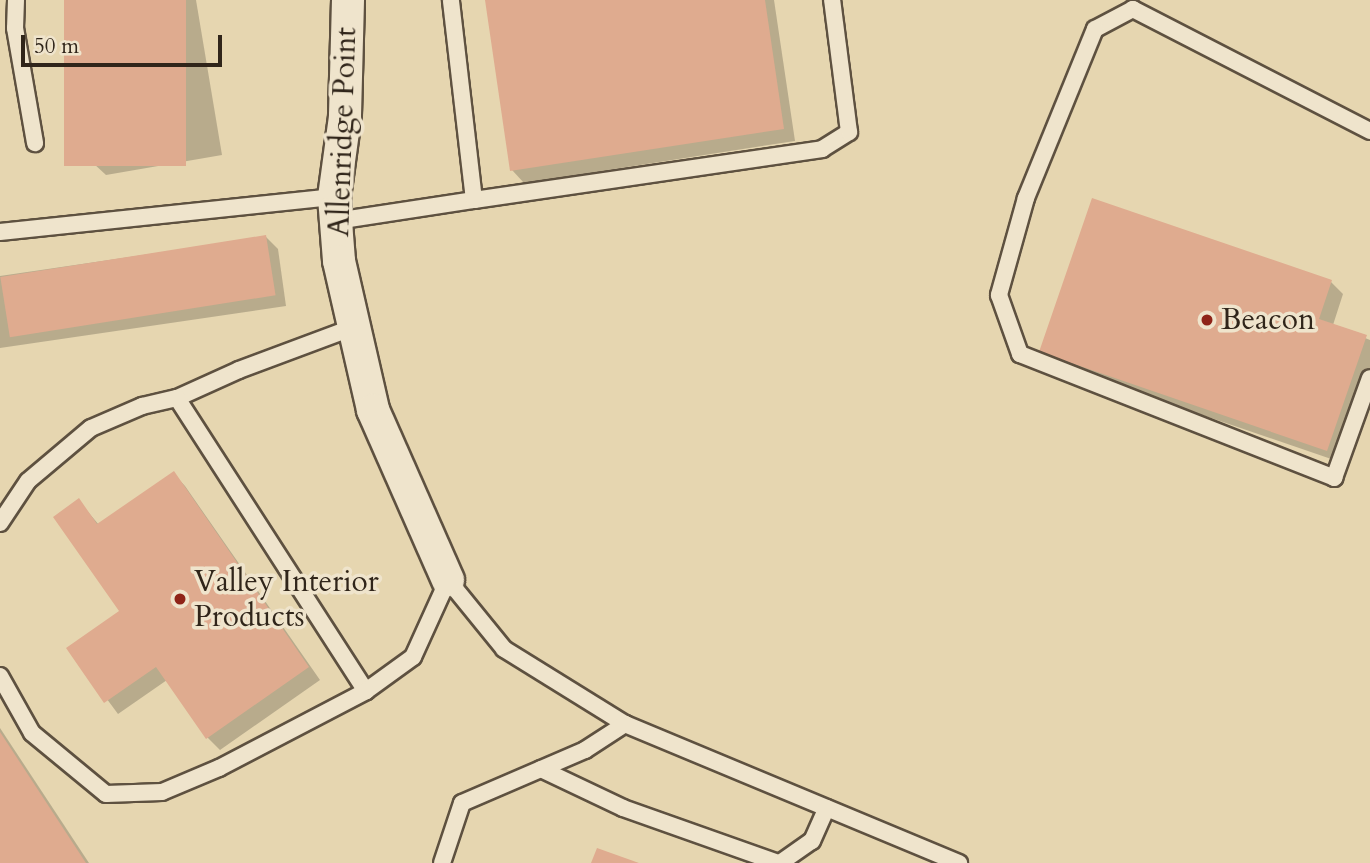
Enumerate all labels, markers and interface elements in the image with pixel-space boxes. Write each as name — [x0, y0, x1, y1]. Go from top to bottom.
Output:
scale bar — [24, 21, 226, 65]
street label: Allenridge Point — [321, 26, 365, 238]
text: 50 m — [34, 32, 79, 61]
place label: Beacon — [1221, 302, 1315, 338]
marker: Beacon — [1199, 312, 1215, 328]
place label: Valley Interior Products — [194, 564, 379, 634]
marker: Valley Interior Products — [172, 591, 188, 607]

